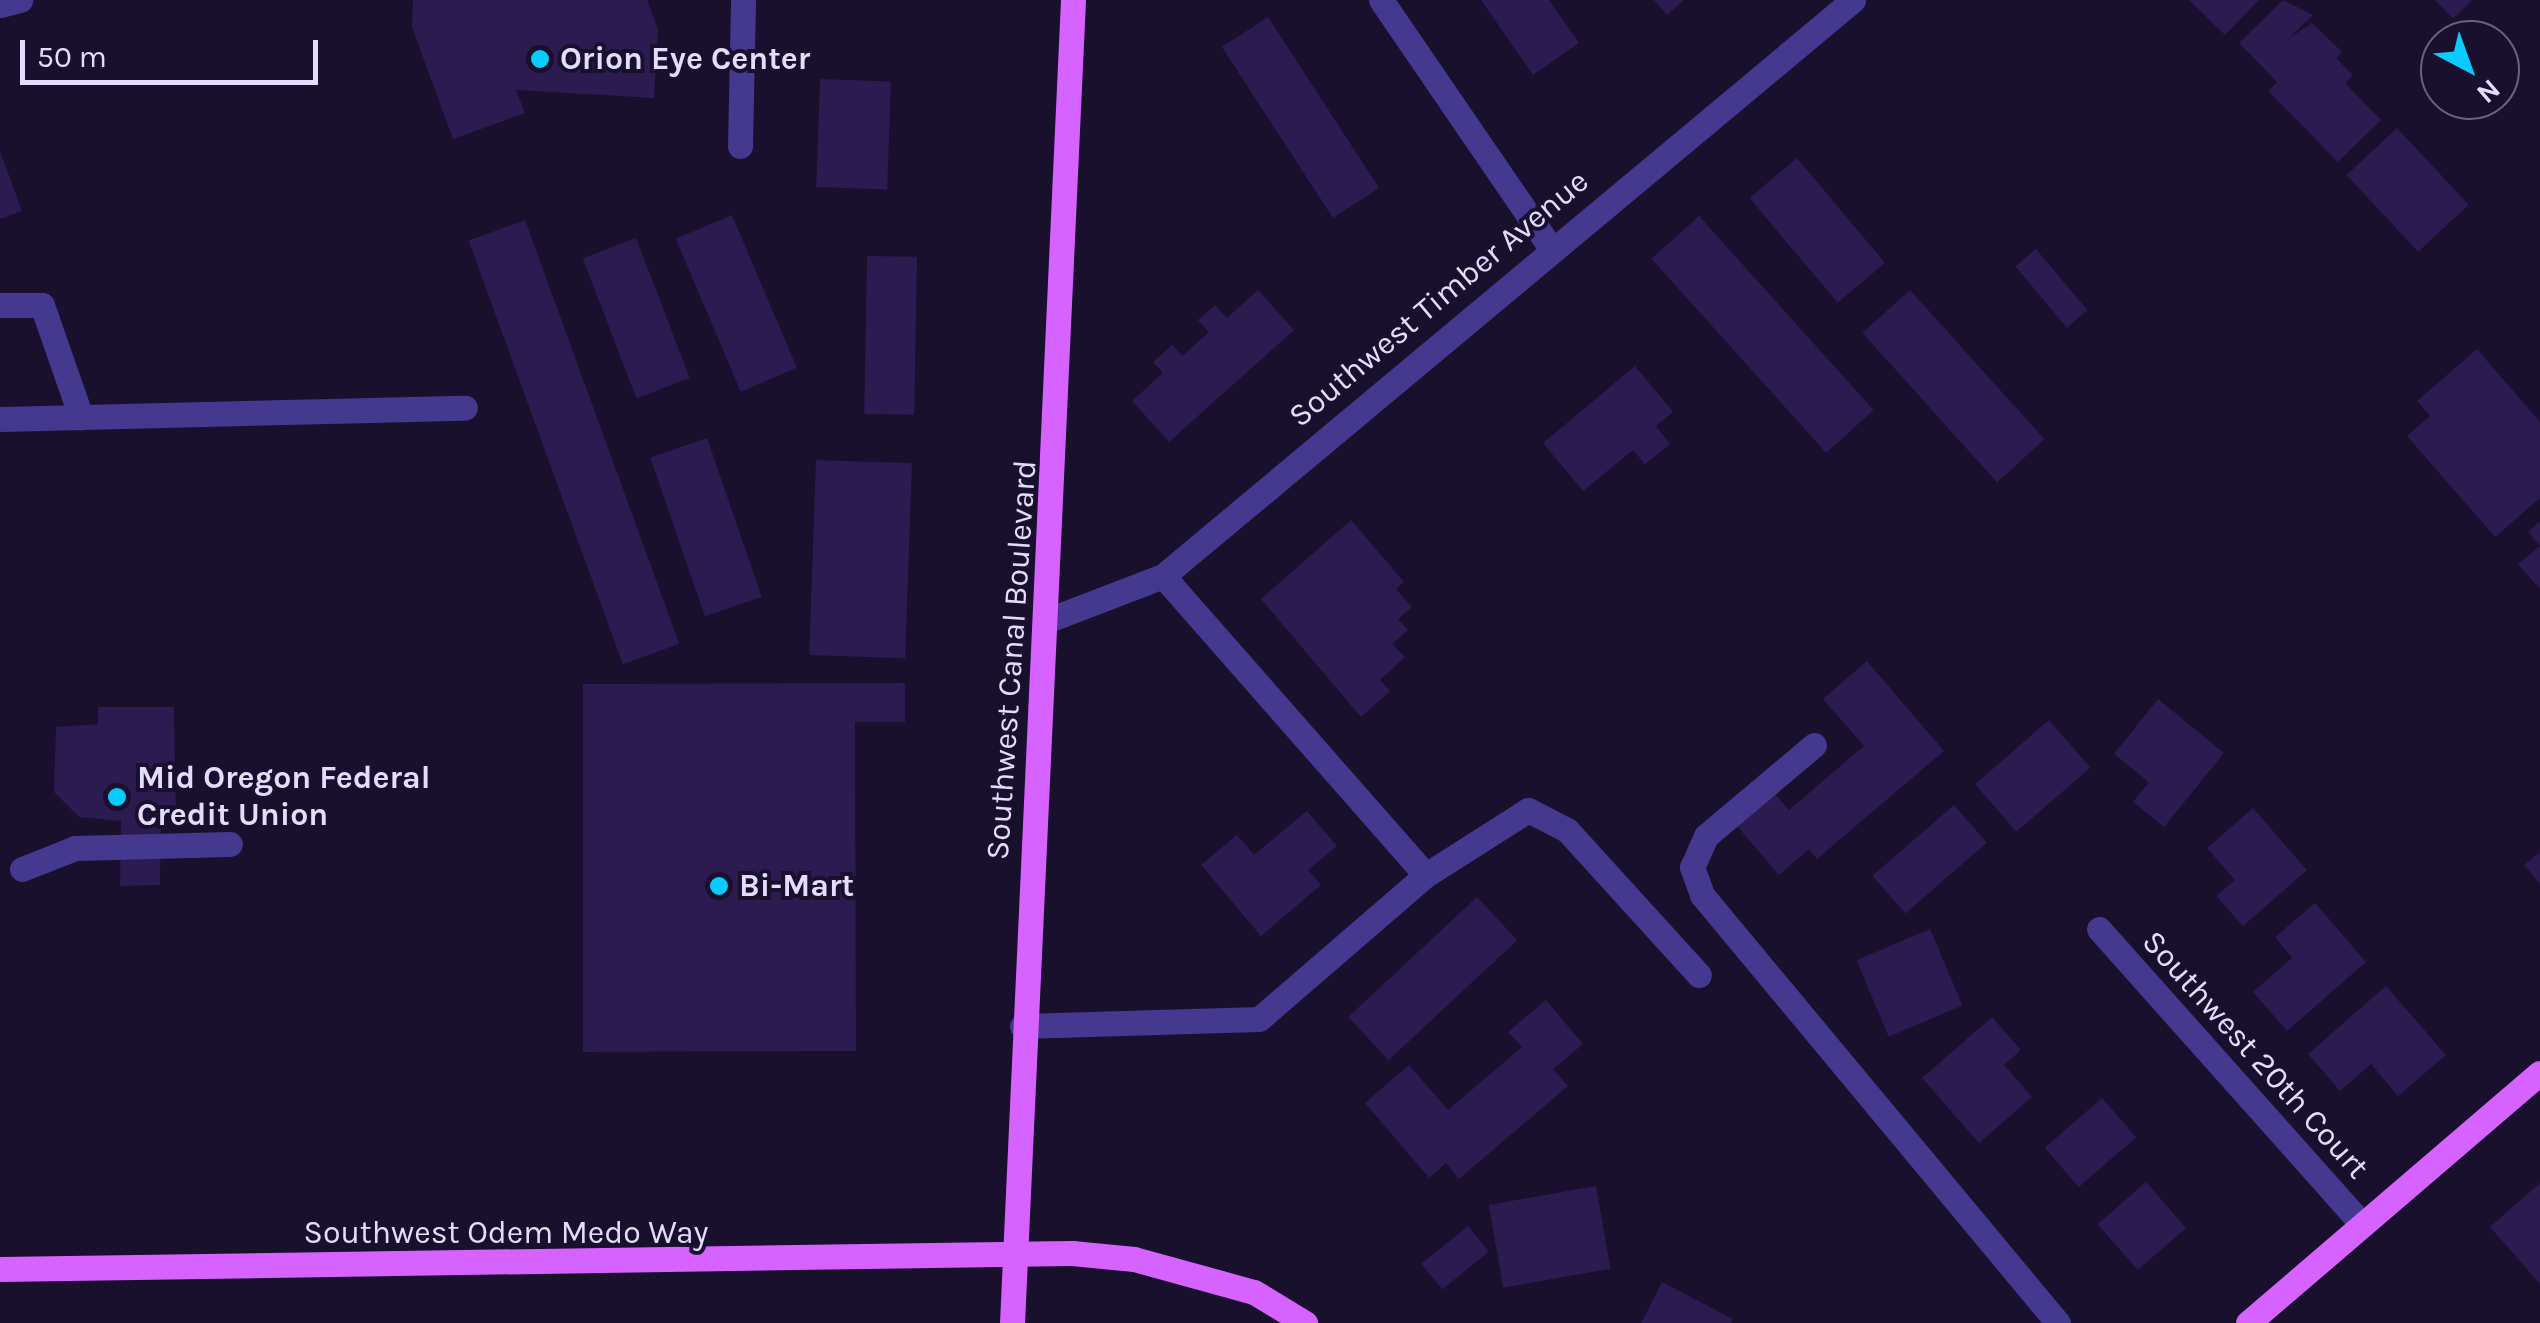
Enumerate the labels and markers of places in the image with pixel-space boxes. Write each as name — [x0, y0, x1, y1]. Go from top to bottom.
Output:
place label: Orion Eye Center — [560, 40, 810, 78]
marker: Orion Eye Center — [529, 48, 551, 70]
place label: Mid Oregon Federal Credit Union — [137, 760, 430, 835]
marker: Mid Oregon Federal Credit Union — [106, 786, 128, 808]
place label: Bi-Mart — [739, 867, 854, 905]
marker: Bi-Mart — [708, 875, 730, 897]

